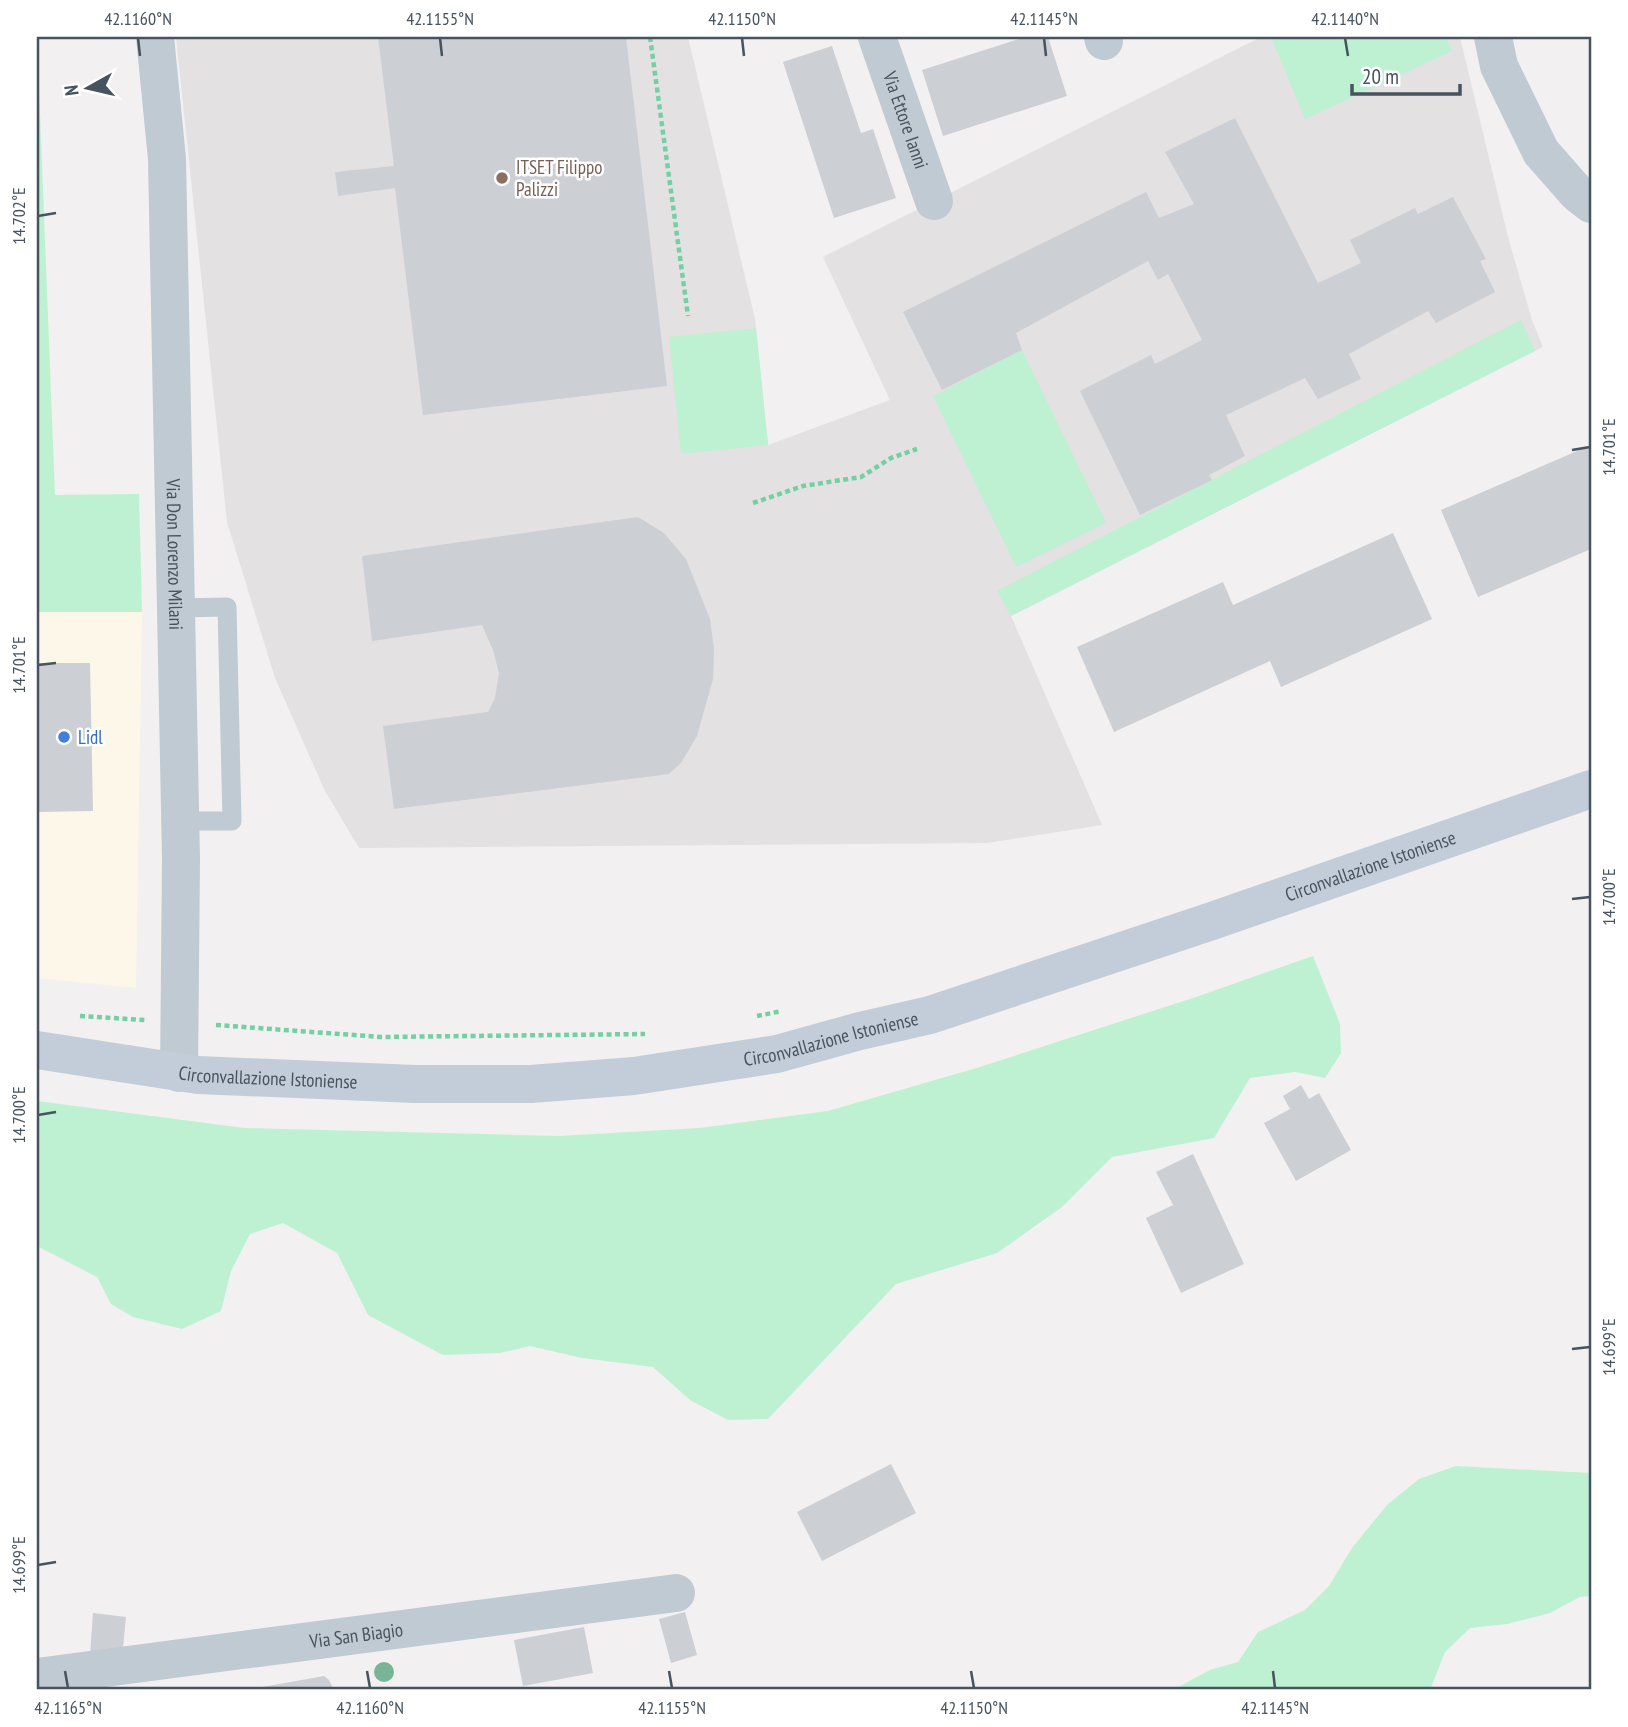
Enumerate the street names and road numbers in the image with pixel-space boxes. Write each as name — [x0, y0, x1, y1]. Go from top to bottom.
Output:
street label: Via Ettore Ianni — [878, 67, 934, 172]
street label: Via Don Lorenzo Milani — [161, 477, 188, 630]
street label: Circonvallazione Istoniense — [1282, 825, 1459, 907]
street label: Circonvallazione Istoniense — [742, 1006, 921, 1071]
street label: Circonvallazione Istoniense — [177, 1060, 358, 1094]
street label: Via San Biagio — [307, 1617, 404, 1653]

